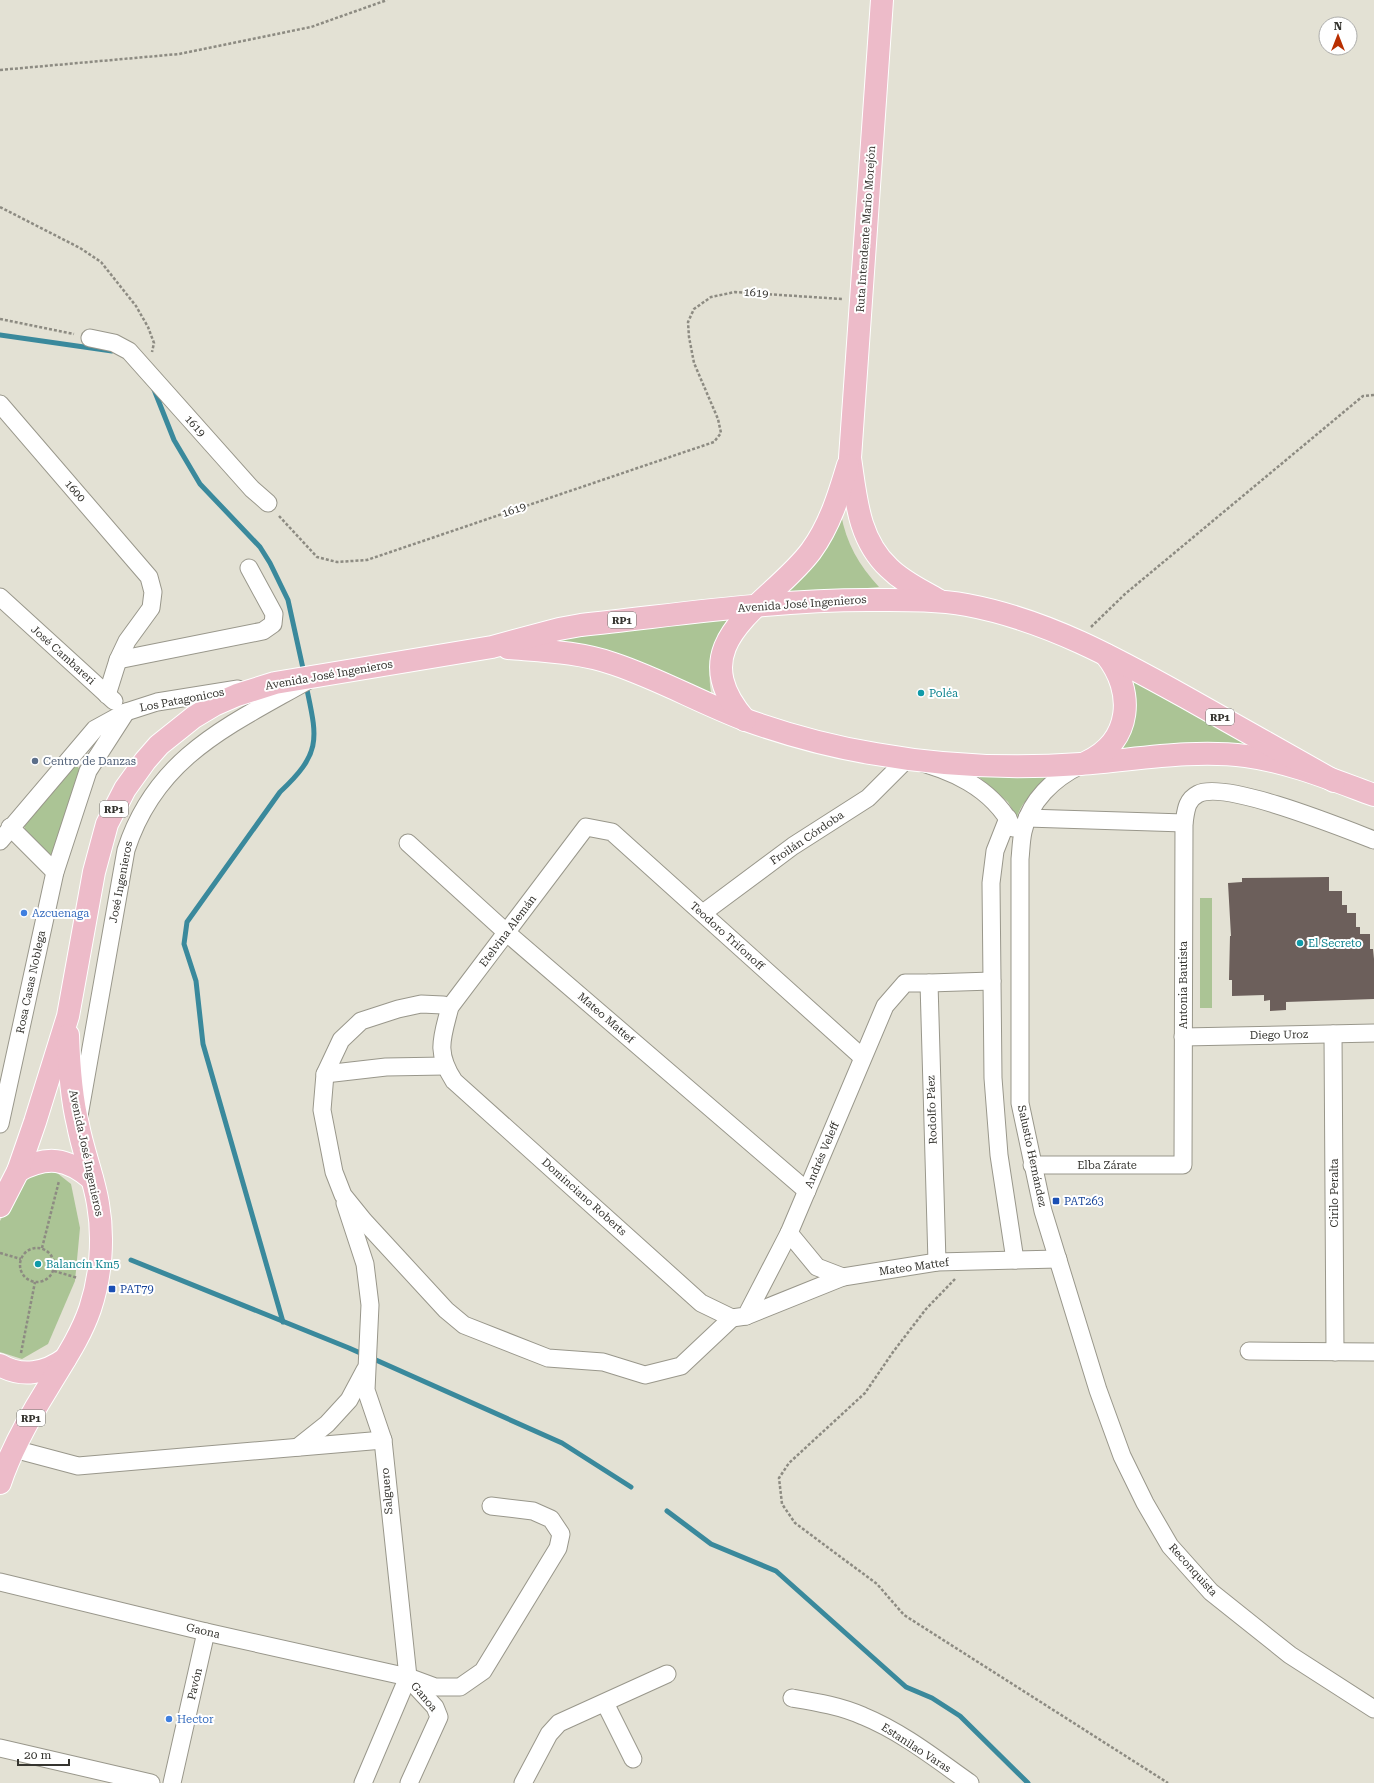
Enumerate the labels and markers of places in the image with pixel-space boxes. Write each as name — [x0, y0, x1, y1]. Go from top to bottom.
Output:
place label: Poléa — [929, 687, 958, 700]
marker: Poléa — [916, 688, 926, 698]
place label: Centro de Danzas — [43, 755, 136, 768]
marker: Centro de Danzas — [30, 756, 40, 766]
place label: Azcuenaga — [32, 907, 89, 920]
marker: Azcuenaga — [19, 908, 29, 918]
place label: El Secreto — [1308, 937, 1362, 950]
marker: El Secreto — [1295, 938, 1305, 948]
place label: PAT263 — [1064, 1195, 1104, 1208]
marker: PAT263 — [1051, 1196, 1061, 1206]
place label: Balancín Km5 — [46, 1258, 119, 1271]
marker: Balancín Km5 — [33, 1259, 43, 1269]
place label: PAT79 — [120, 1283, 154, 1296]
marker: PAT79 — [107, 1284, 117, 1294]
place label: Hector — [177, 1713, 214, 1726]
marker: Hector — [164, 1714, 174, 1724]

